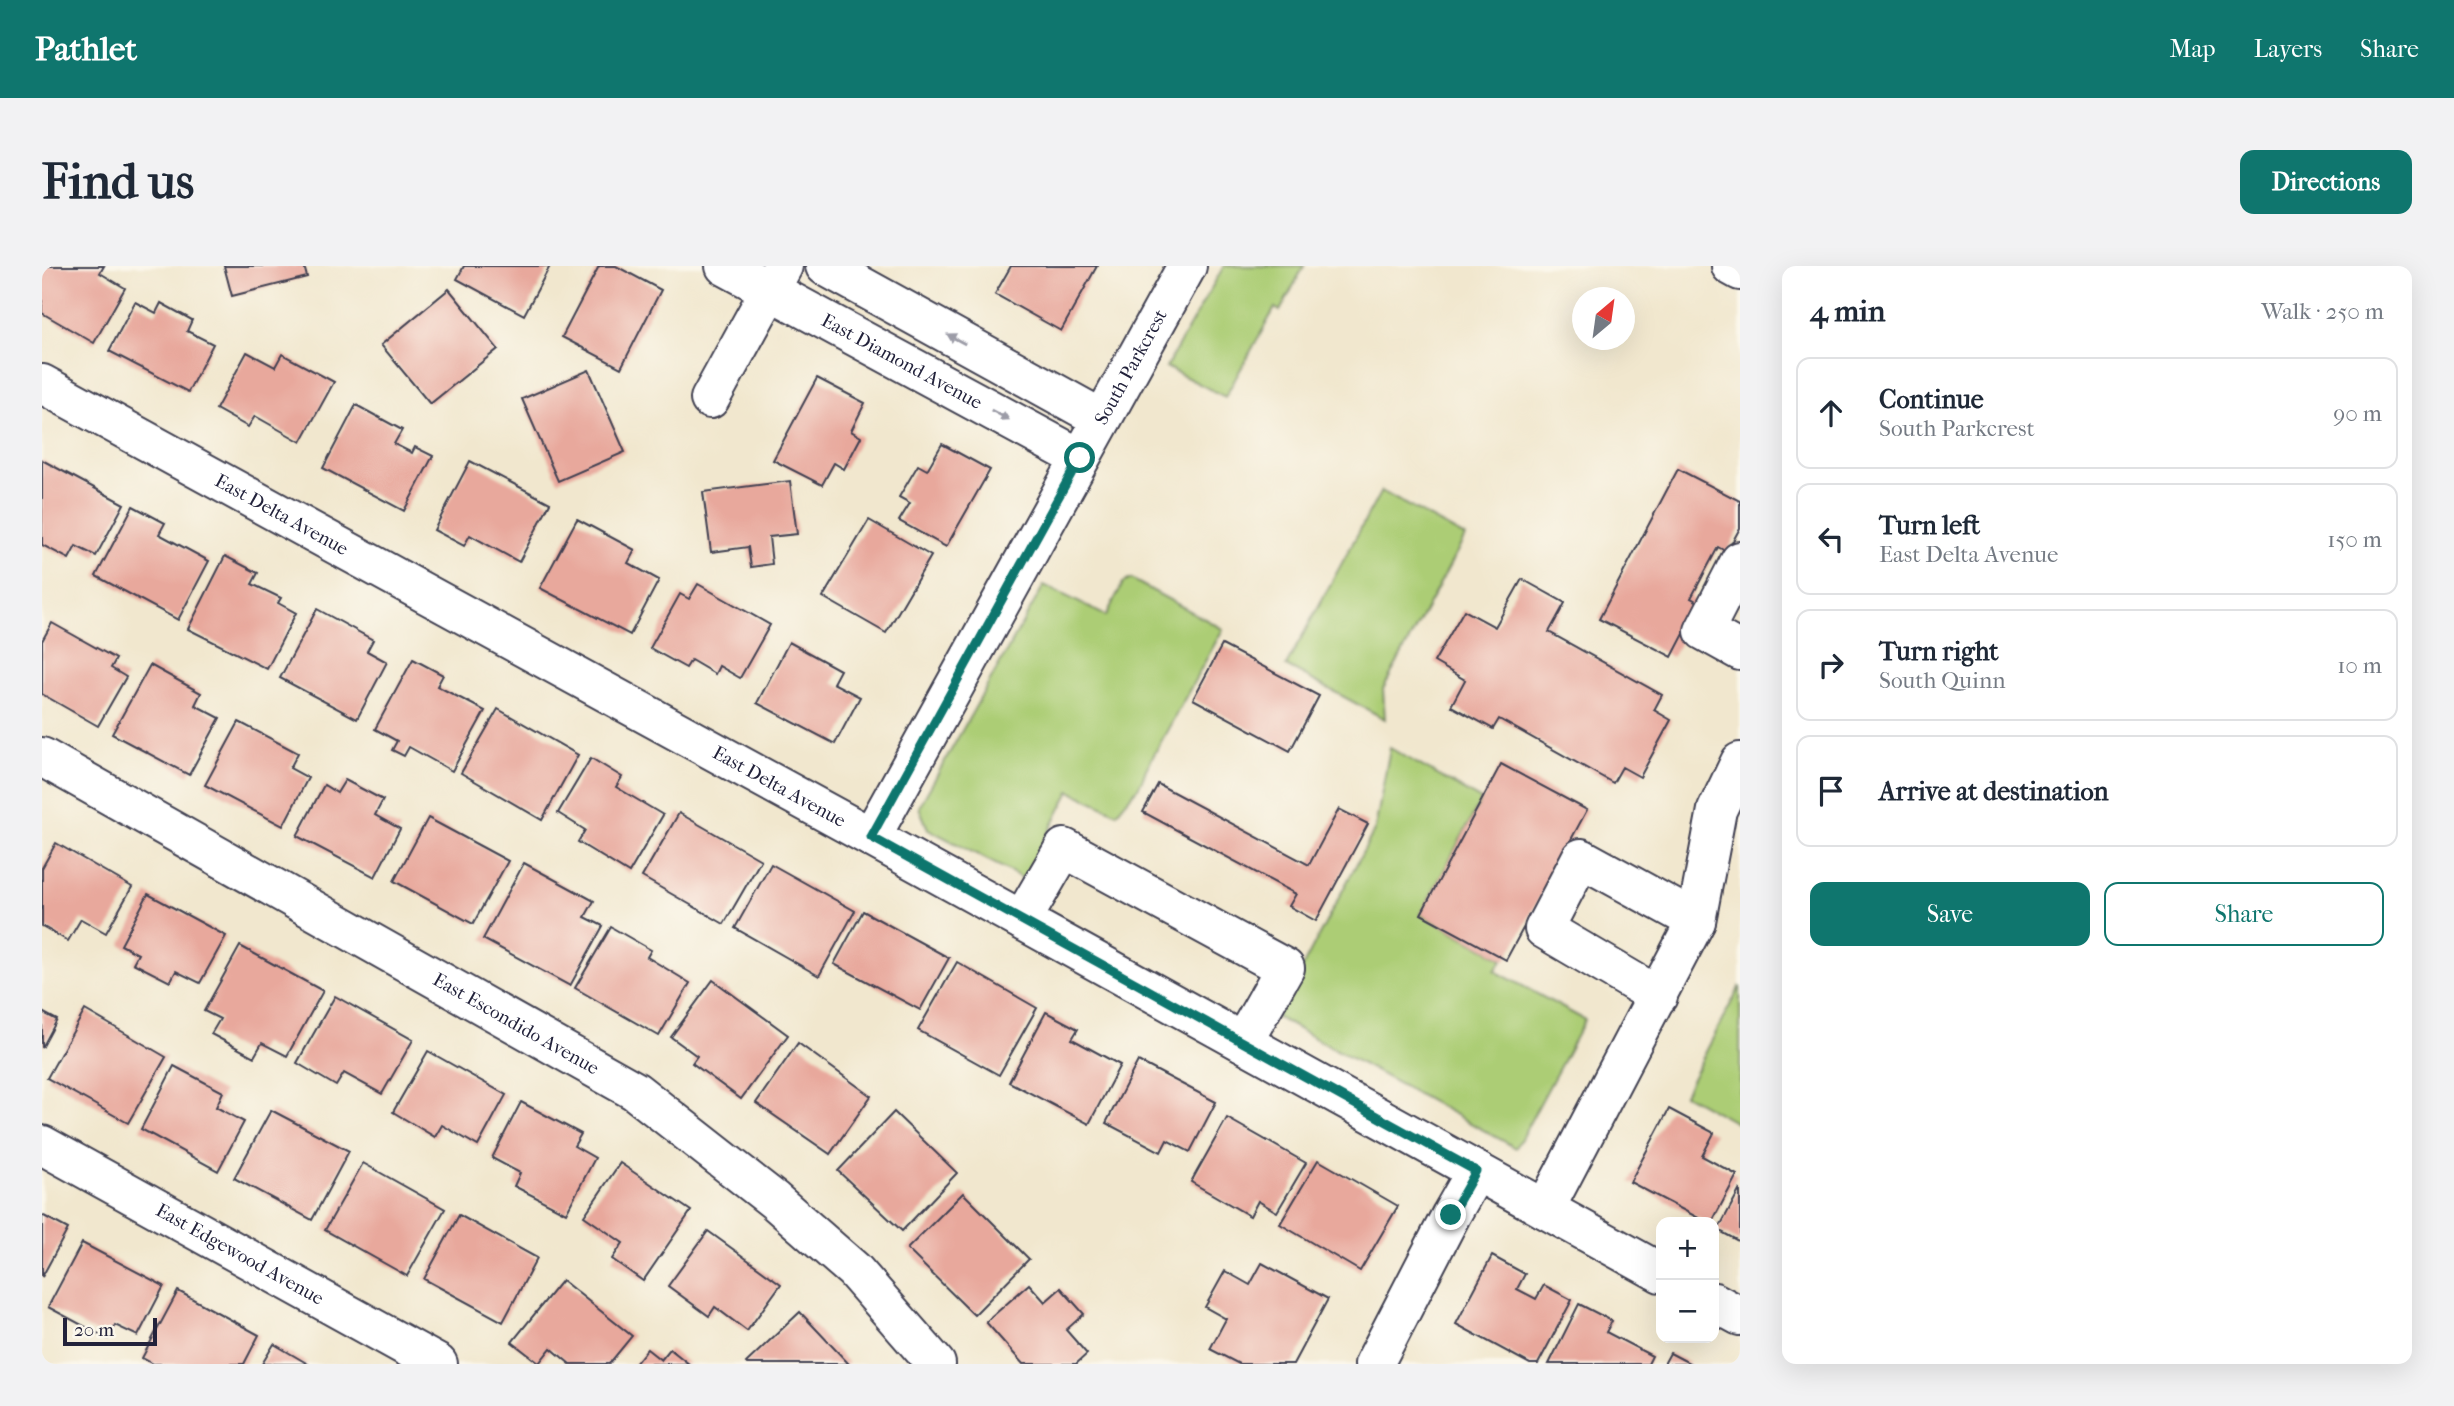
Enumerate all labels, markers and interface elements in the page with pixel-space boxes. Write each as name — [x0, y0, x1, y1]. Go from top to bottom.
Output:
text: Pathlet — [35, 30, 137, 69]
text: Map — [2170, 35, 2216, 63]
text: Layers — [2254, 35, 2322, 63]
text: Share — [2360, 35, 2419, 63]
button: Directions — [2240, 150, 2412, 214]
text: Find us — [42, 153, 194, 211]
north arrow — [1572, 287, 1635, 350]
text: 4 min — [1810, 294, 1885, 329]
text: Walk · 250 m — [2261, 298, 2384, 325]
street label: South Parkcrest — [1090, 305, 1172, 429]
street label: East Diamond Avenue — [818, 309, 986, 414]
one-way arrow — [946, 333, 966, 345]
text: Continue — [1879, 384, 1984, 415]
icon: ahead — [1812, 394, 1850, 432]
text: 90 m — [2333, 400, 2382, 427]
one-way arrow — [991, 409, 1010, 421]
text: South Parkcrest — [1879, 415, 2035, 442]
route start — [1064, 442, 1095, 473]
street label: East Delta Avenue — [211, 470, 352, 560]
text: Turn left — [1879, 510, 1980, 541]
icon: left — [1812, 520, 1850, 558]
text: 150 m — [2327, 526, 2382, 553]
text: East Delta Avenue — [1879, 541, 2058, 568]
text: Turn right — [1879, 636, 1999, 667]
icon: right — [1812, 646, 1850, 684]
text: 10 m — [2337, 652, 2382, 679]
text: South Quinn — [1879, 667, 2006, 694]
street label: East Delta Avenue — [709, 742, 849, 832]
icon: arrive — [1812, 772, 1850, 810]
text: Arrive at destination — [1879, 776, 2109, 807]
button: Save — [1810, 882, 2090, 946]
button: Share — [2104, 882, 2384, 946]
street label: East Escondido Avenue — [429, 968, 603, 1079]
street label: East Edgewood Avenue — [152, 1199, 328, 1310]
route end — [1435, 1199, 1466, 1230]
map controls — [1656, 1217, 1719, 1343]
button: + — [1656, 1217, 1719, 1280]
button: − — [1656, 1280, 1719, 1343]
scale bar — [63, 1315, 158, 1347]
text: 20 m — [74, 1319, 114, 1341]

